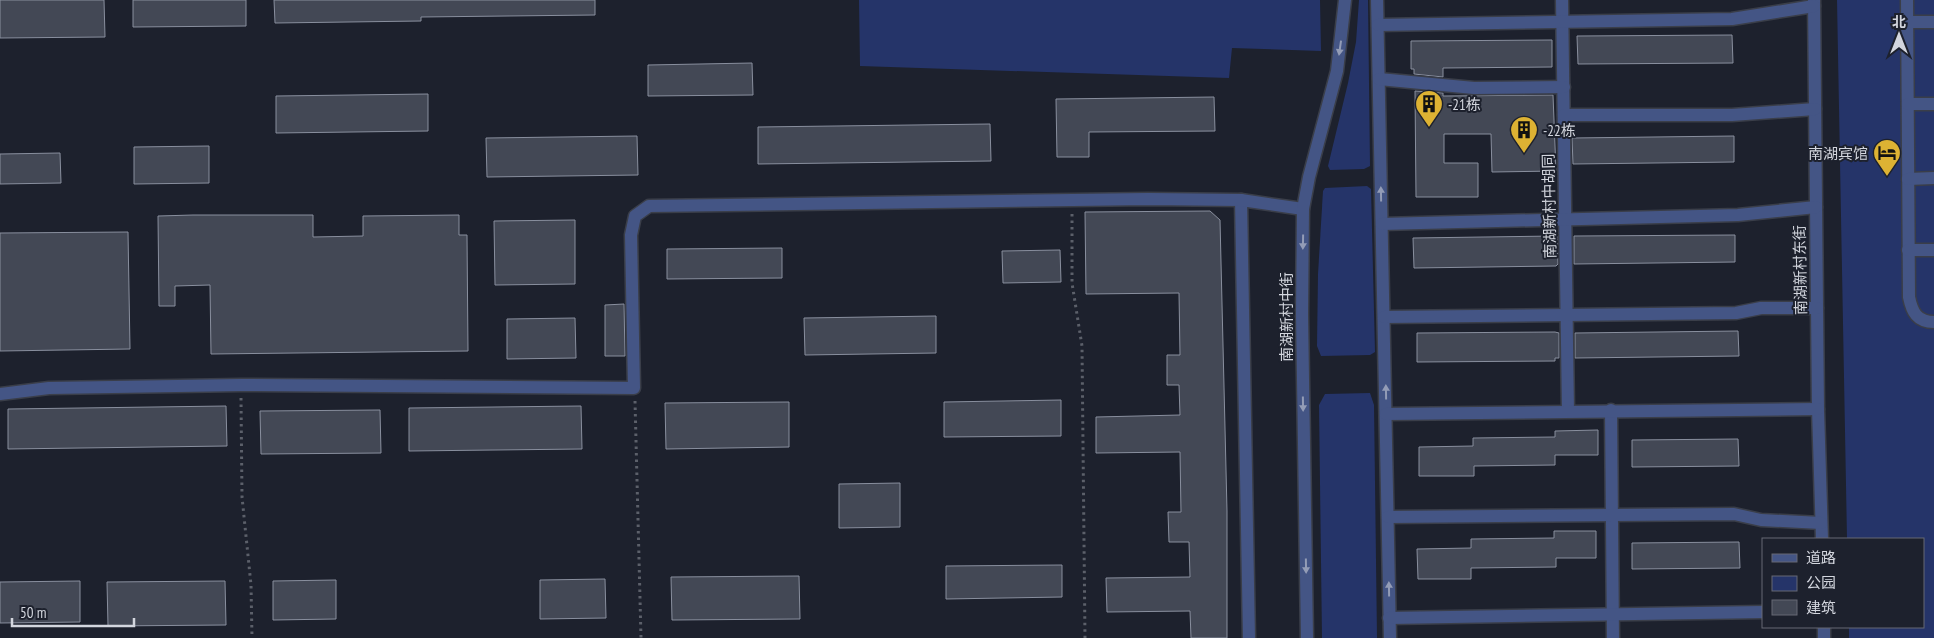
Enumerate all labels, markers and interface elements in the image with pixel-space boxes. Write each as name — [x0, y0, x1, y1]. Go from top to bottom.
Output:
north arrow — [1874, 10, 1924, 60]
text: 北 — [1892, 13, 1906, 31]
one-way arrow — [1336, 41, 1344, 57]
building icon: -21栋 — [1414, 89, 1444, 128]
place label: -21栋 — [1448, 95, 1481, 114]
building icon: -22栋 — [1509, 115, 1539, 154]
place label: -22栋 — [1543, 121, 1576, 140]
hotel icon: 南湖宾馆 — [1872, 138, 1902, 177]
place label: 南湖宾馆 — [1808, 144, 1868, 163]
street label: 南湖新村中胡同 — [1539, 153, 1559, 259]
one-way arrow — [1377, 186, 1385, 202]
street label: 南湖新村东街 — [1790, 225, 1810, 315]
one-way arrow — [1299, 234, 1307, 250]
street label: 南湖新村中街 — [1277, 272, 1296, 362]
one-way arrow — [1382, 384, 1390, 400]
one-way arrow — [1299, 396, 1307, 412]
legend — [1762, 538, 1924, 628]
text: 道路 — [1806, 548, 1836, 567]
one-way arrow — [1302, 559, 1310, 575]
text: 公园 — [1806, 573, 1836, 592]
one-way arrow — [1385, 581, 1393, 597]
scale bar — [12, 596, 135, 628]
text: 建筑 — [1806, 598, 1836, 617]
text: 50 m — [20, 603, 46, 622]

